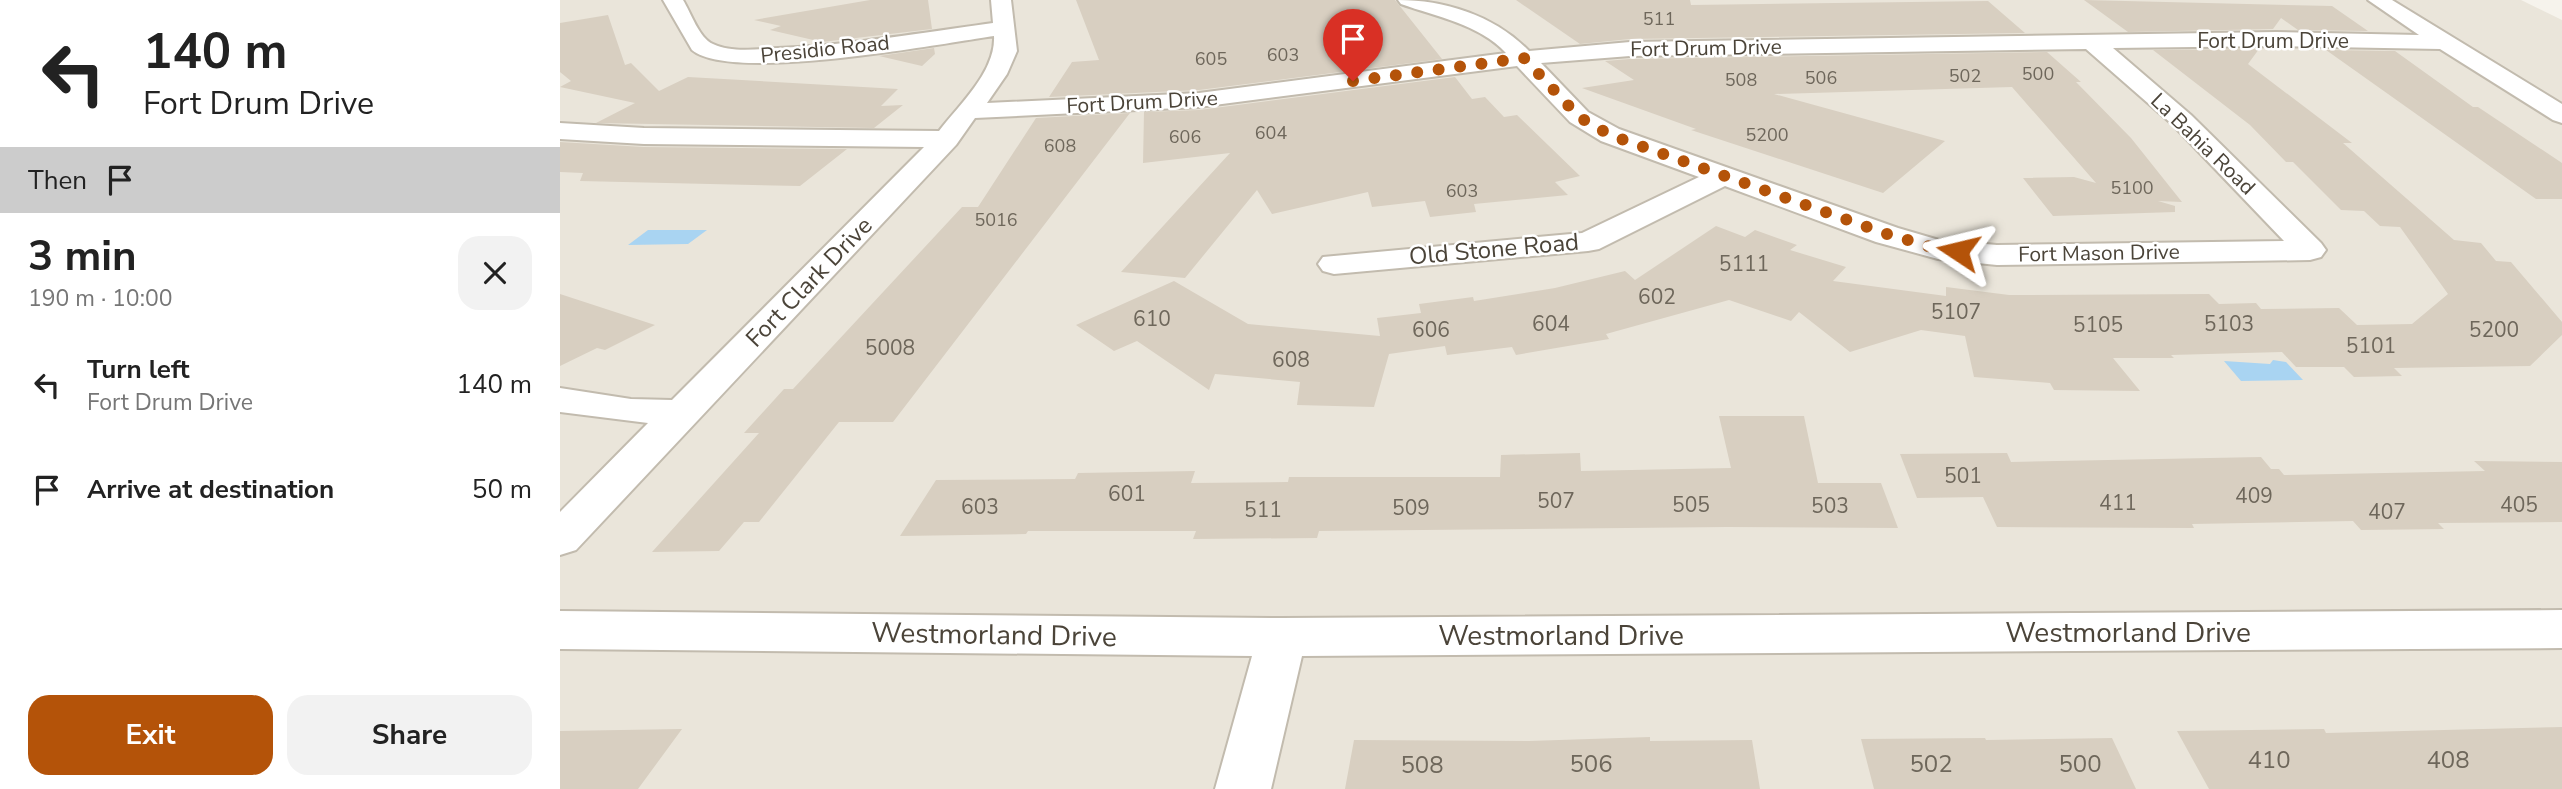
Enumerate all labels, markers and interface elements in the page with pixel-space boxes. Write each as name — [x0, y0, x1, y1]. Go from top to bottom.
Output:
house number: 511 — [1643, 7, 1675, 31]
pin — [1323, 9, 1383, 81]
text: 140 m — [143, 18, 287, 85]
icon: arrive — [1334, 20, 1372, 58]
street label: Fort Drum Drive — [2197, 27, 2349, 55]
icon: left — [28, 28, 119, 119]
street label: Presidio Road — [759, 28, 891, 70]
street label: Fort Drum Drive — [1630, 33, 1782, 63]
house number: 603 — [1267, 43, 1299, 67]
house number: 605 — [1195, 47, 1227, 71]
house number: 500 — [2022, 62, 2054, 86]
house number: 502 — [1949, 64, 1981, 88]
house number: 506 — [1805, 66, 1837, 90]
house number: 508 — [1725, 68, 1757, 92]
text: Fort Drum Drive — [143, 82, 374, 125]
street label: Fort Drum Drive — [1066, 84, 1218, 120]
street label: La Bahia Road — [2145, 87, 2261, 201]
house number: 604 — [1255, 121, 1287, 145]
house number: 5200 — [1745, 123, 1789, 147]
house number: 606 — [1169, 125, 1201, 149]
house number: 608 — [1044, 134, 1076, 158]
icon: arrive — [101, 161, 139, 199]
text: Then — [28, 163, 87, 198]
house number: 5100 — [2110, 176, 2154, 200]
house number: 603 — [1446, 179, 1478, 203]
house number: 5016 — [974, 208, 1018, 232]
street label: Fort Clark Drive — [739, 210, 879, 354]
position arrow — [1921, 214, 1995, 288]
street label: Old Stone Road — [1408, 226, 1580, 272]
text: 3 min — [28, 228, 137, 285]
button: close — [458, 236, 532, 310]
street label: Fort Mason Drive — [2018, 238, 2180, 268]
house number: 5111 — [1719, 250, 1769, 278]
text: 190 m · 10:00 — [28, 283, 173, 314]
house number: 602 — [1638, 283, 1676, 311]
house number: 5107 — [1931, 298, 1981, 326]
house number: 610 — [1133, 305, 1171, 333]
house number: 604 — [1532, 310, 1570, 338]
house number: 5103 — [2204, 310, 2254, 338]
house number: 5105 — [2073, 311, 2123, 339]
house number: 606 — [1412, 316, 1450, 344]
house number: 5200 — [2469, 316, 2519, 344]
house number: 5101 — [2346, 332, 2396, 360]
house number: 5008 — [865, 334, 915, 362]
house number: 608 — [1272, 346, 1310, 374]
text: Turn left — [87, 352, 190, 387]
icon: left — [28, 366, 66, 404]
text: 140 m — [456, 367, 532, 402]
text: Fort Drum Drive — [87, 387, 253, 418]
house number: 501 — [1944, 462, 1982, 490]
icon: arrive — [28, 471, 66, 509]
text: Arrive at destination — [87, 472, 334, 507]
text: 50 m — [472, 472, 532, 507]
house number: 601 — [1108, 480, 1146, 508]
house number: 409 — [2235, 482, 2273, 510]
house number: 507 — [1537, 487, 1575, 515]
house number: 411 — [2099, 489, 2137, 517]
house number: 505 — [1672, 491, 1710, 519]
house number: 405 — [2500, 491, 2538, 519]
house number: 503 — [1811, 492, 1849, 520]
house number: 603 — [961, 493, 999, 521]
house number: 509 — [1392, 494, 1430, 522]
house number: 511 — [1244, 496, 1282, 524]
house number: 407 — [2368, 498, 2406, 526]
street label: Westmorland Drive — [871, 614, 1117, 656]
street label: Westmorland Drive — [2005, 614, 2251, 652]
street label: Westmorland Drive — [1438, 617, 1684, 655]
button: Exit — [28, 695, 273, 775]
button: Share — [287, 695, 532, 775]
house number: 410 — [2247, 744, 2291, 776]
house number: 408 — [2426, 744, 2470, 776]
house number: 506 — [1569, 748, 1613, 780]
house number: 502 — [1909, 748, 1953, 780]
house number: 500 — [2058, 748, 2102, 780]
house number: 508 — [1400, 749, 1444, 781]

